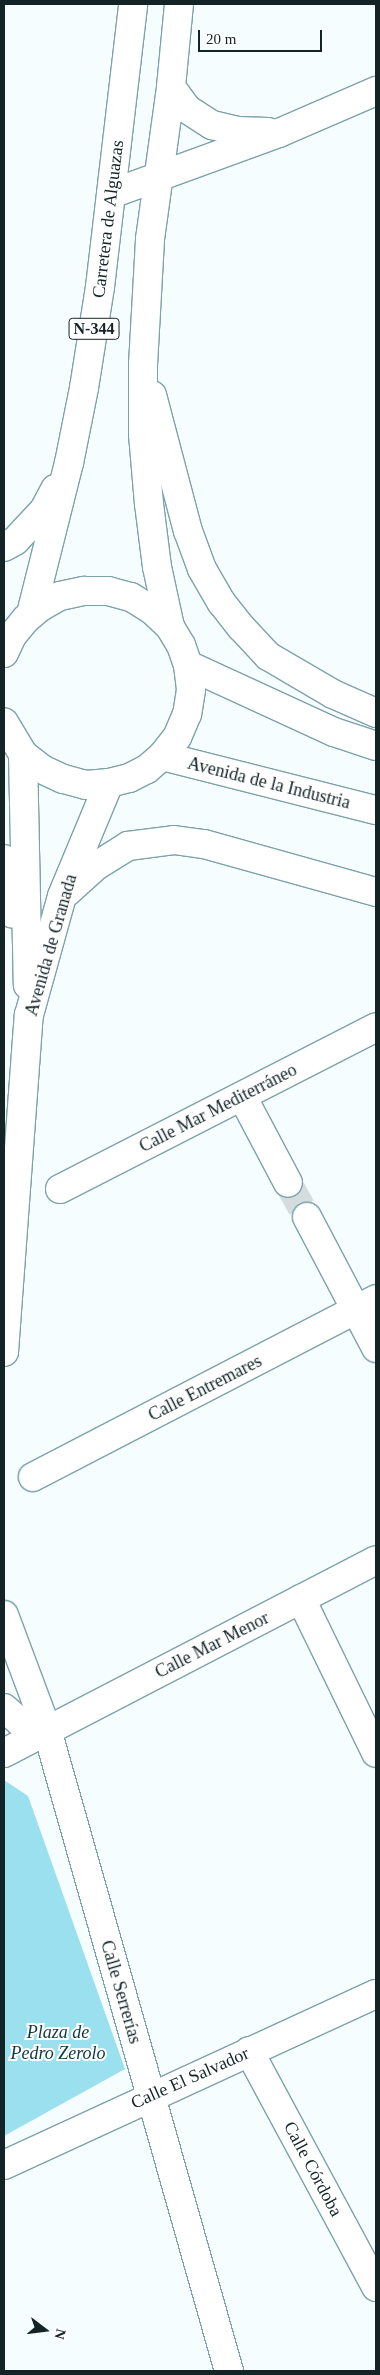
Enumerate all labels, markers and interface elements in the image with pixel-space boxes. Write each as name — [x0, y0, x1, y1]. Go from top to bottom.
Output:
scale bar — [200, 20, 324, 52]
text: 20 m — [206, 31, 236, 47]
street label: Carretera de Alguazas — [88, 138, 128, 300]
road number: N-344 — [68, 316, 120, 342]
street label: Avenida de la Industria — [185, 752, 353, 814]
street label: Avenida de Granada — [20, 872, 82, 1018]
street label: Calle Mar Mediterráneo — [136, 1059, 300, 1157]
street label: Calle Entremares — [145, 1350, 265, 1426]
street label: Calle Mar Menor — [151, 1607, 273, 1683]
street label: Calle Serrerías — [96, 1938, 146, 2046]
park label: Plaza de Pedro Zerolo — [10, 2022, 106, 2064]
street label: Calle El Salvador — [128, 2042, 252, 2114]
street label: Calle Córdoba — [279, 2118, 347, 2220]
north arrow — [20, 2305, 70, 2355]
text: N — [51, 2327, 69, 2341]

